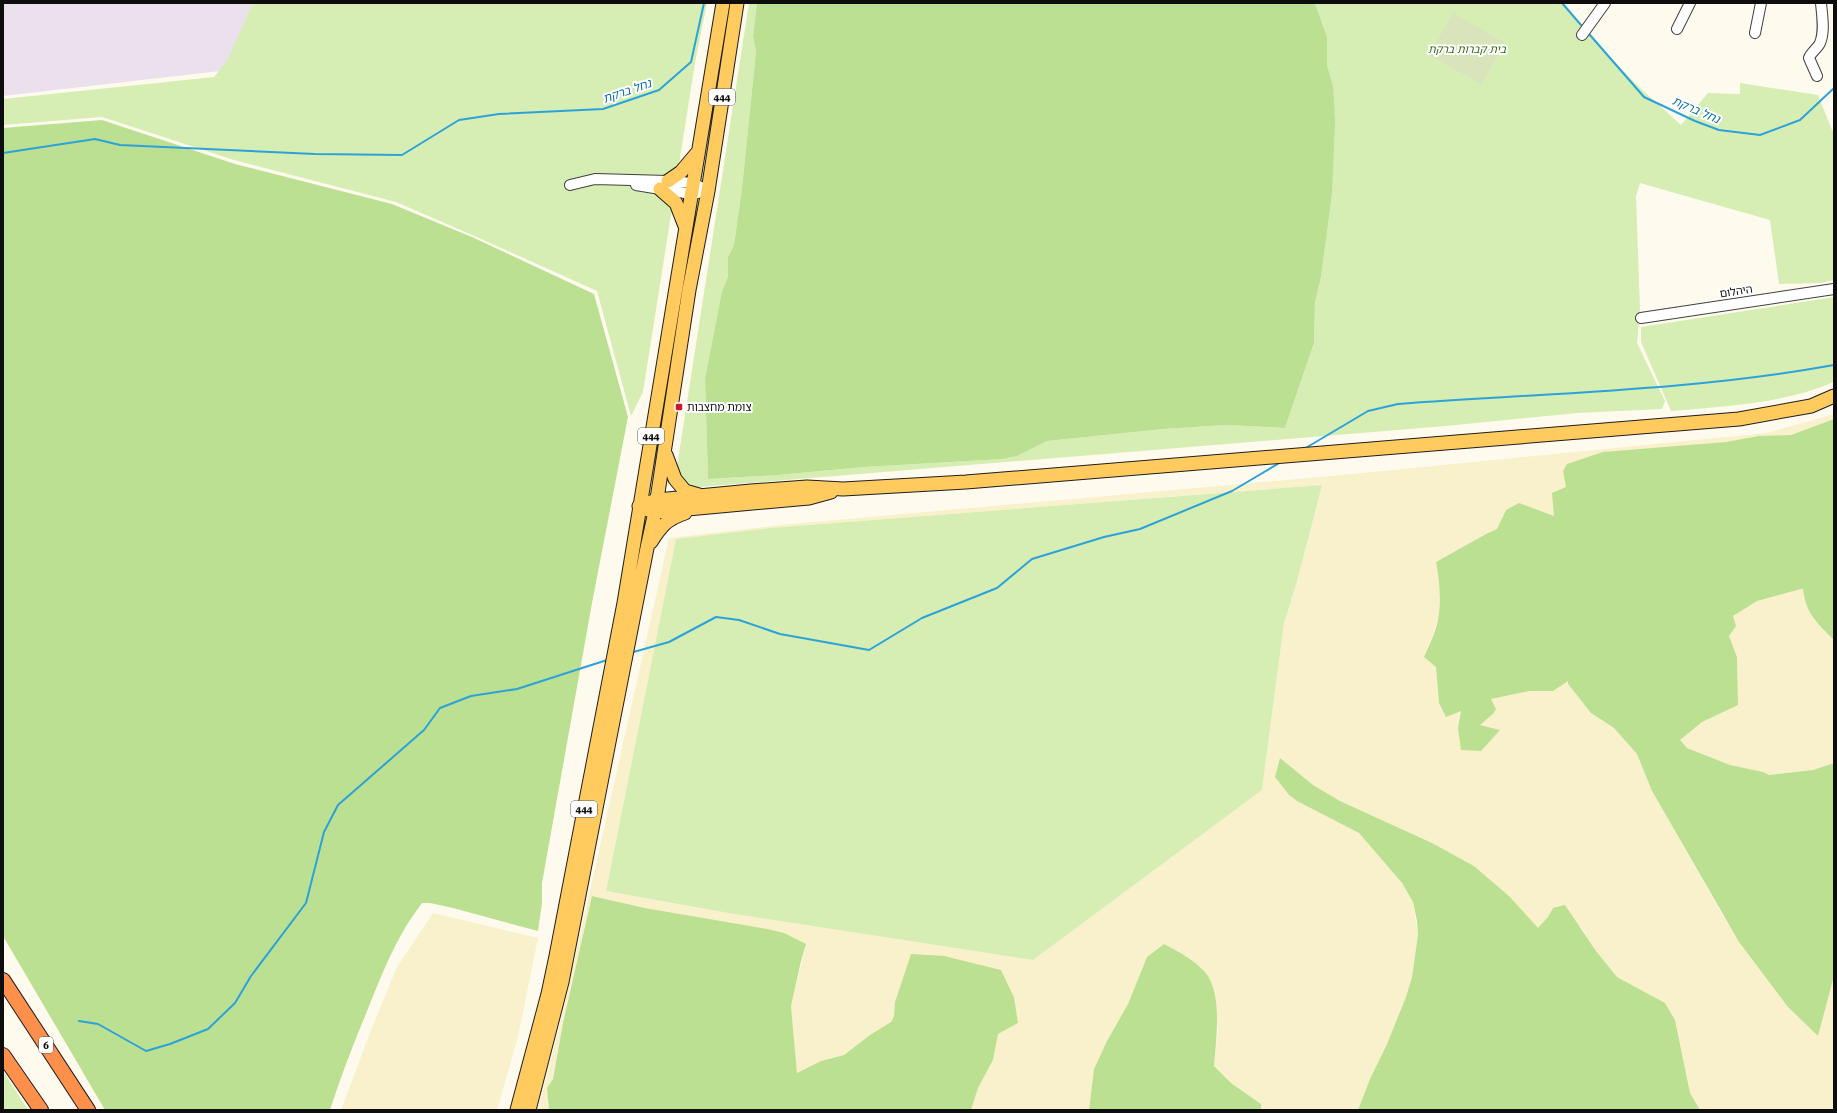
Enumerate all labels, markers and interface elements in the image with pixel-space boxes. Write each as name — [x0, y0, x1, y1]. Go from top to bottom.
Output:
park label: בית קברות ברקת — [1428, 43, 1507, 56]
water label: נחל ברקת — [601, 76, 654, 106]
road number: 444 — [709, 89, 735, 105]
water label: נחל ברקת — [1670, 94, 1723, 127]
street label: היהלום — [1719, 282, 1754, 301]
place label: צומת מחצבות — [687, 401, 752, 414]
marker: צומת מחצבות — [674, 402, 684, 412]
road number: 444 — [638, 428, 664, 444]
road number: 444 — [571, 801, 597, 817]
road number: 6 — [39, 1037, 53, 1053]

